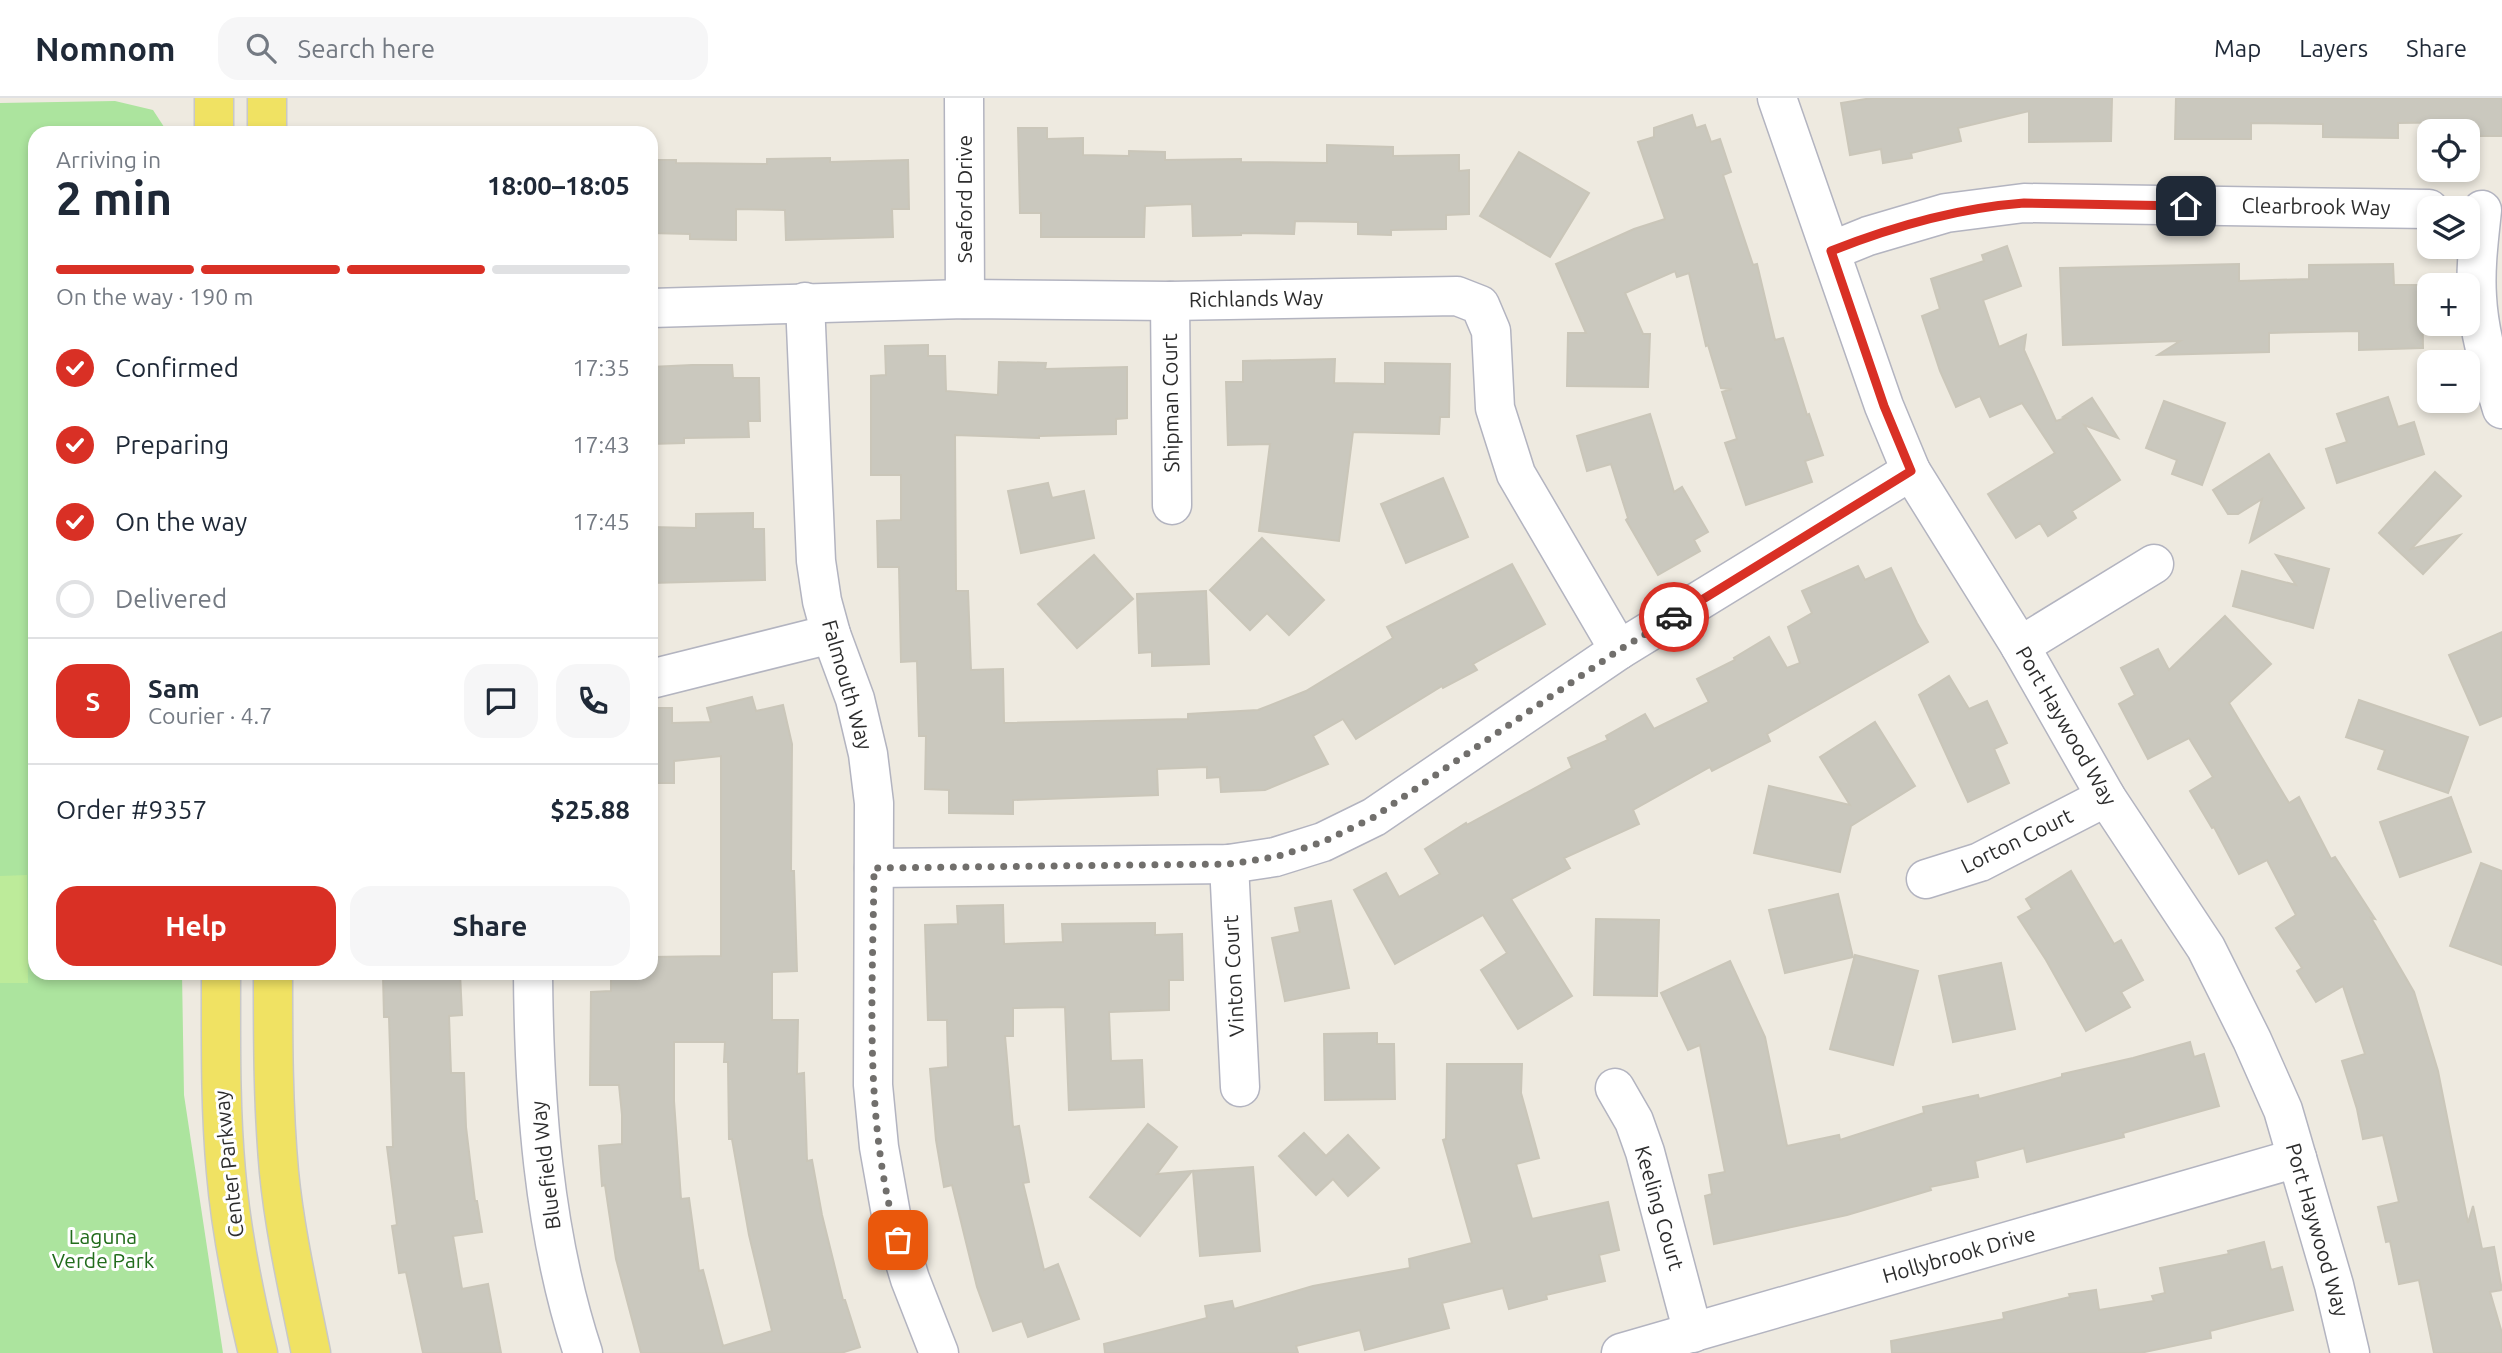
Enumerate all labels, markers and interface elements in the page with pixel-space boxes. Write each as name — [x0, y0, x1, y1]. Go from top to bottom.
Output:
search box — [218, 17, 708, 80]
icon: search — [242, 29, 280, 67]
text: Nomnom — [35, 30, 176, 67]
text: Search here — [298, 34, 435, 63]
text: Map — [2214, 35, 2261, 62]
text: Layers — [2299, 35, 2368, 62]
text: Share — [2406, 35, 2467, 62]
map controls — [2417, 119, 2480, 413]
button: locate — [2417, 119, 2480, 182]
street label: Seaford Drive — [952, 135, 976, 263]
text: Arriving in — [56, 147, 161, 172]
text: 18:00–18:05 — [487, 171, 630, 200]
text: 2 min — [56, 172, 172, 224]
pin — [2156, 176, 2216, 236]
icon: home — [2167, 187, 2205, 225]
street label: Clearbrook Way — [2241, 193, 2391, 219]
button: layers — [2417, 196, 2480, 259]
button: + — [2417, 273, 2480, 336]
text: On the way · 190 m — [56, 284, 253, 309]
street label: Richlands Way — [1189, 285, 1323, 311]
street label: Shipman Court — [1157, 333, 1183, 473]
icon: check — [56, 349, 94, 387]
button: − — [2417, 350, 2480, 413]
text: Confirmed — [115, 353, 239, 382]
text: 17:35 — [572, 355, 630, 380]
icon: check — [56, 426, 94, 464]
text: Preparing — [115, 430, 229, 459]
text: 17:43 — [572, 432, 630, 457]
icon: check — [56, 503, 94, 541]
text: On the way — [115, 507, 247, 536]
text: 17:45 — [572, 509, 630, 534]
courier — [1639, 582, 1709, 652]
text: Delivered — [115, 584, 227, 613]
icon: car — [1655, 598, 1693, 636]
street label: Falmouth Way — [818, 617, 878, 752]
street label: Port Haywood Way — [2012, 642, 2122, 809]
button: chat — [464, 664, 538, 738]
button: phone — [556, 664, 630, 738]
text: Sam — [148, 674, 200, 703]
text: S — [86, 687, 100, 716]
text: Courier · 4.7 — [148, 703, 272, 728]
text: Order #9357 — [56, 795, 207, 824]
text: $25.88 — [550, 795, 630, 824]
street label: Lorton Court — [1957, 803, 2076, 878]
button: Help — [56, 886, 336, 966]
button: Share — [350, 886, 630, 966]
street label: Vinton Court — [1218, 915, 1248, 1037]
street label: Center Parkway — [208, 1089, 248, 1239]
street label: Bluefield Way — [525, 1099, 565, 1231]
street label: Port Haywood Way — [2282, 1140, 2354, 1319]
street label: Keeling Court — [1631, 1143, 1689, 1273]
pin — [868, 1210, 928, 1270]
icon: bag — [879, 1221, 917, 1259]
street label: Hollybrook Drive — [1880, 1221, 2038, 1287]
park label: Laguna Verde Park — [52, 1224, 155, 1272]

